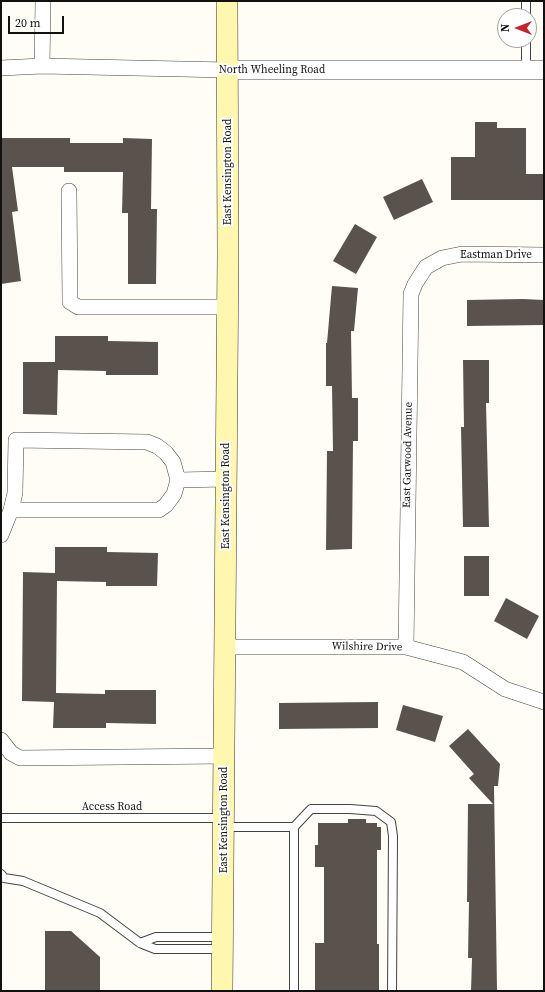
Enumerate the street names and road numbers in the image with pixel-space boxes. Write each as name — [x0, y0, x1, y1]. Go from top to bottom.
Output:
street label: North Wheeling Road — [219, 63, 325, 77]
street label: East Kensington Road — [221, 119, 235, 225]
street label: Eastman Drive — [460, 248, 532, 262]
street label: East Garwood Avenue — [400, 402, 416, 508]
street label: East Kensington Road — [219, 443, 233, 549]
street label: Wilshire Drive — [332, 640, 402, 654]
street label: East Kensington Road — [217, 767, 231, 873]
street label: Access Road — [82, 800, 142, 814]

